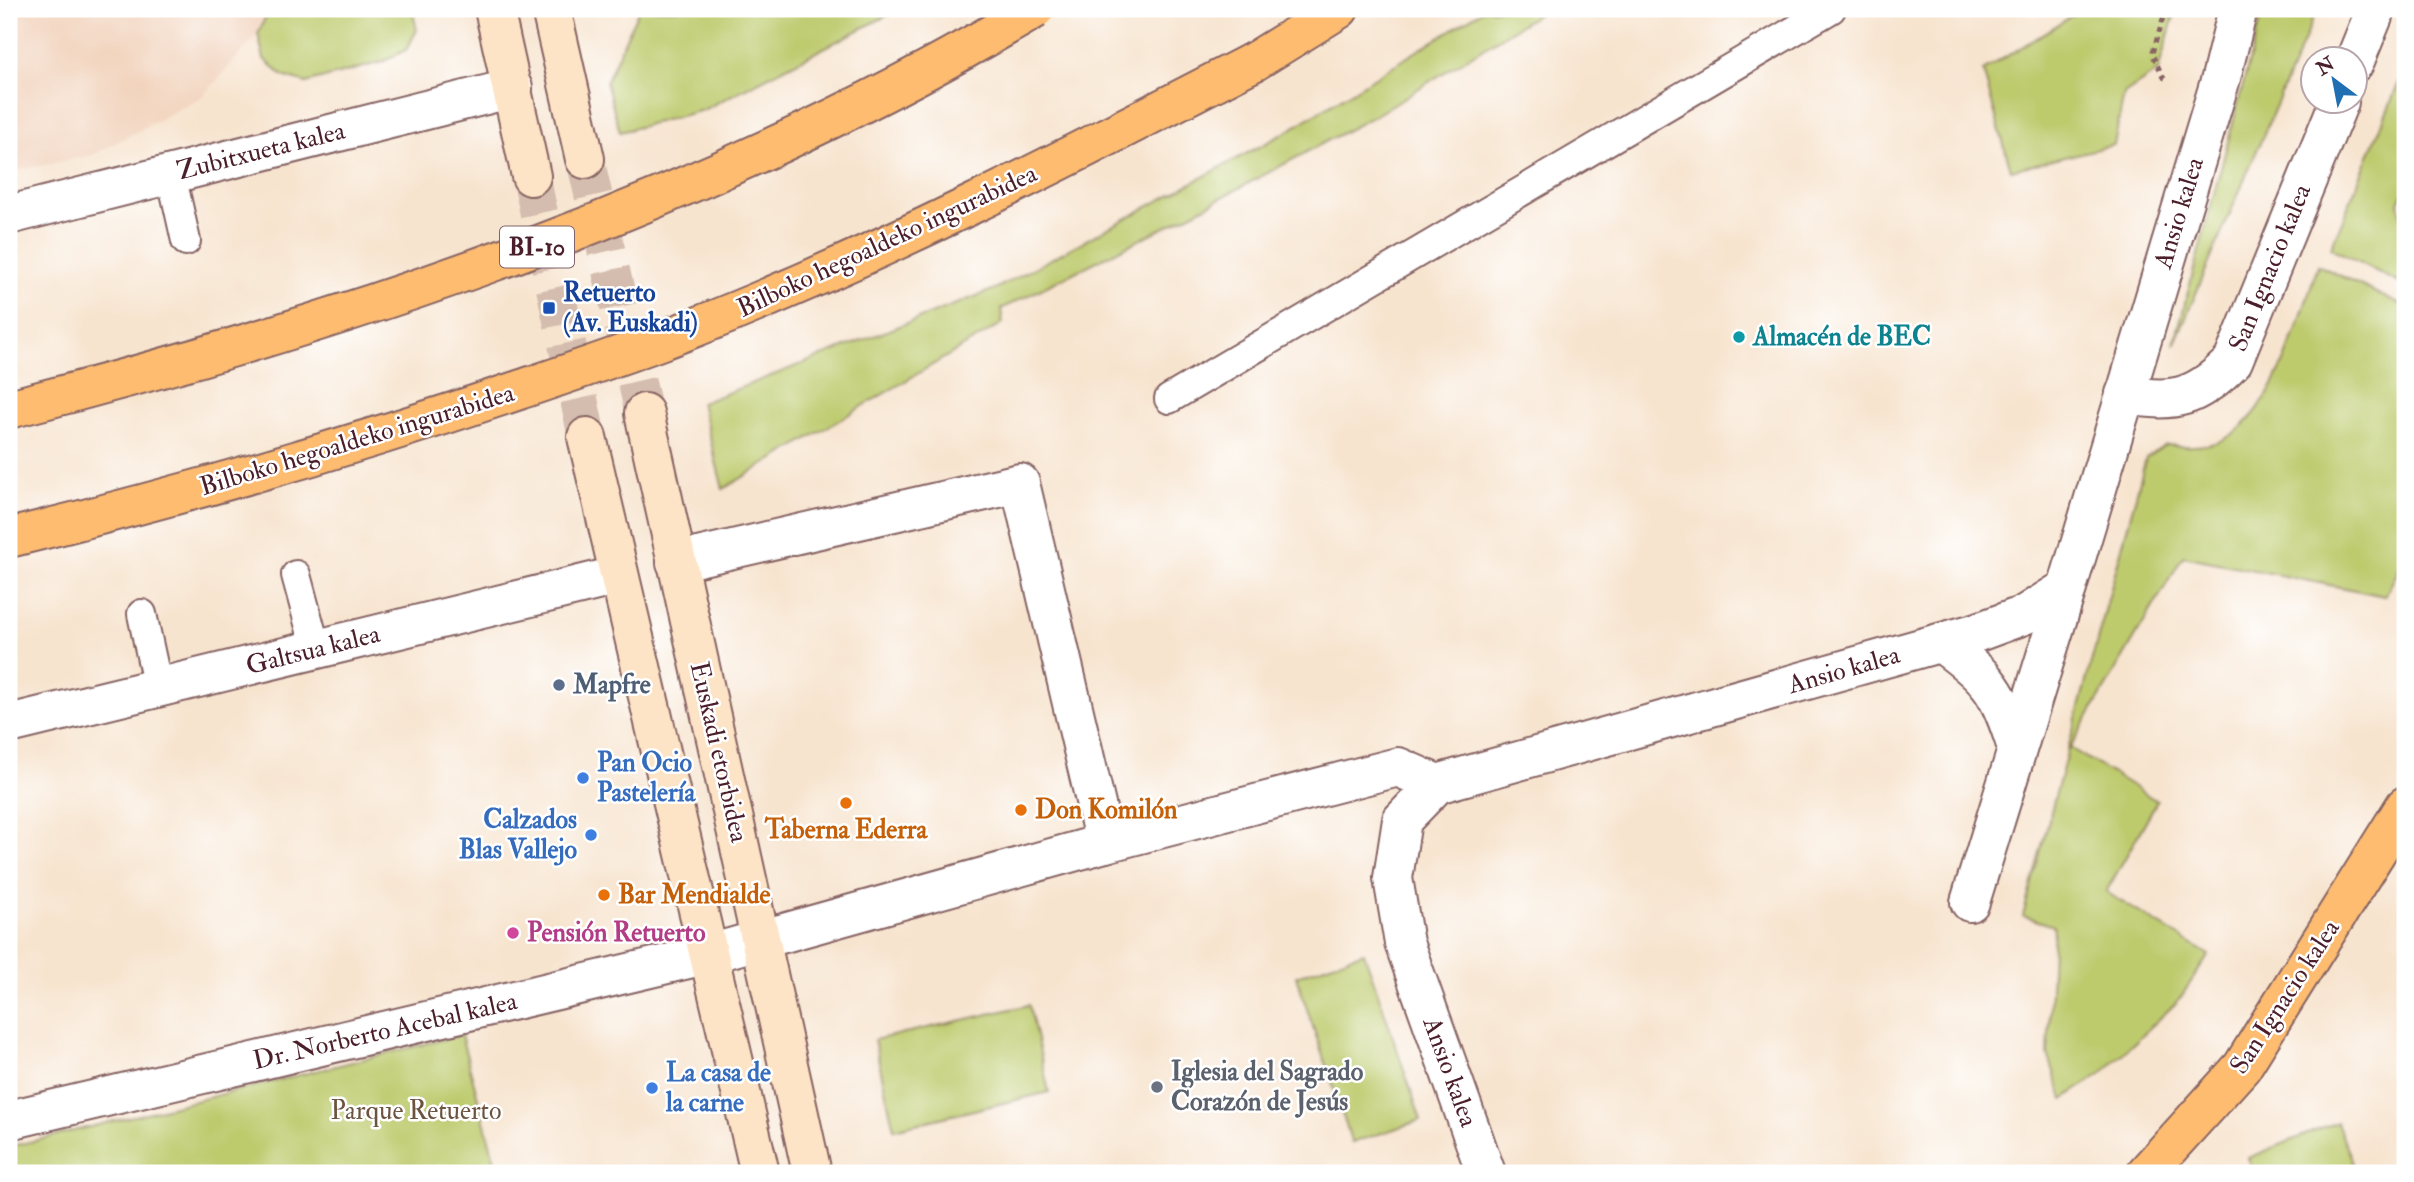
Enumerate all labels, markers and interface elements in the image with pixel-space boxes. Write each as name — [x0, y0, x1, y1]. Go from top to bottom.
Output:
north arrow — [2298, 46, 2368, 116]
text: N — [2311, 51, 2340, 82]
street label: Zubitxueta kalea — [174, 115, 349, 187]
street label: Ansio kalea — [2147, 153, 2211, 273]
street label: Bilboko hegoaldeko ingurabidea — [732, 157, 1042, 325]
street label: San Ignacio kalea — [2222, 179, 2318, 356]
road number: BI-10 — [500, 226, 574, 268]
place label: Retuerto (Av. Euskadi) — [563, 277, 698, 339]
marker: Retuerto (Av. Euskadi) — [541, 300, 557, 316]
place label: Almacén de BEC — [1752, 321, 1931, 353]
marker: Almacén de BEC — [1731, 329, 1747, 345]
street label: Bilboko hegoaldeko ingurabidea — [196, 377, 518, 503]
street label: Galtsua kalea — [243, 618, 384, 682]
street label: Ansio kalea — [1784, 639, 1904, 701]
street label: Euskadi etorbidea — [683, 659, 755, 846]
place label: Mapfre — [572, 669, 651, 702]
marker: Mapfre — [551, 677, 567, 693]
place label: Pan Ocio Pastelería — [597, 747, 697, 809]
marker: Pan Ocio Pastelería — [575, 770, 591, 786]
place label: Don Komilón — [1035, 794, 1178, 826]
marker: Taberna Ederra — [838, 795, 854, 811]
marker: Don Komilón — [1013, 802, 1029, 818]
place label: Calzados Blas Vallejo — [459, 804, 577, 866]
place label: Taberna Ederra — [764, 814, 929, 846]
marker: Calzados Blas Vallejo — [583, 827, 599, 843]
place label: Bar Mendialde — [618, 879, 771, 911]
marker: Bar Mendialde — [596, 887, 612, 903]
street label: San Ignacio kalea — [2223, 914, 2347, 1080]
place label: Pensión Retuerto — [527, 917, 706, 949]
marker: Pensión Retuerto — [505, 925, 521, 941]
street label: Dr. Norberto Acebal kalea — [250, 985, 520, 1077]
street label: Ansio kalea — [1415, 1012, 1485, 1132]
place label: Iglesia del Sagrado Corazón de Jesús — [1171, 1056, 1364, 1118]
place label: La casa de la carne — [665, 1057, 771, 1119]
marker: Iglesia del Sagrado Corazón de Jesús — [1149, 1079, 1165, 1095]
marker: La casa de la carne — [644, 1080, 660, 1096]
park label: Parque Retuerto — [331, 1095, 501, 1127]

